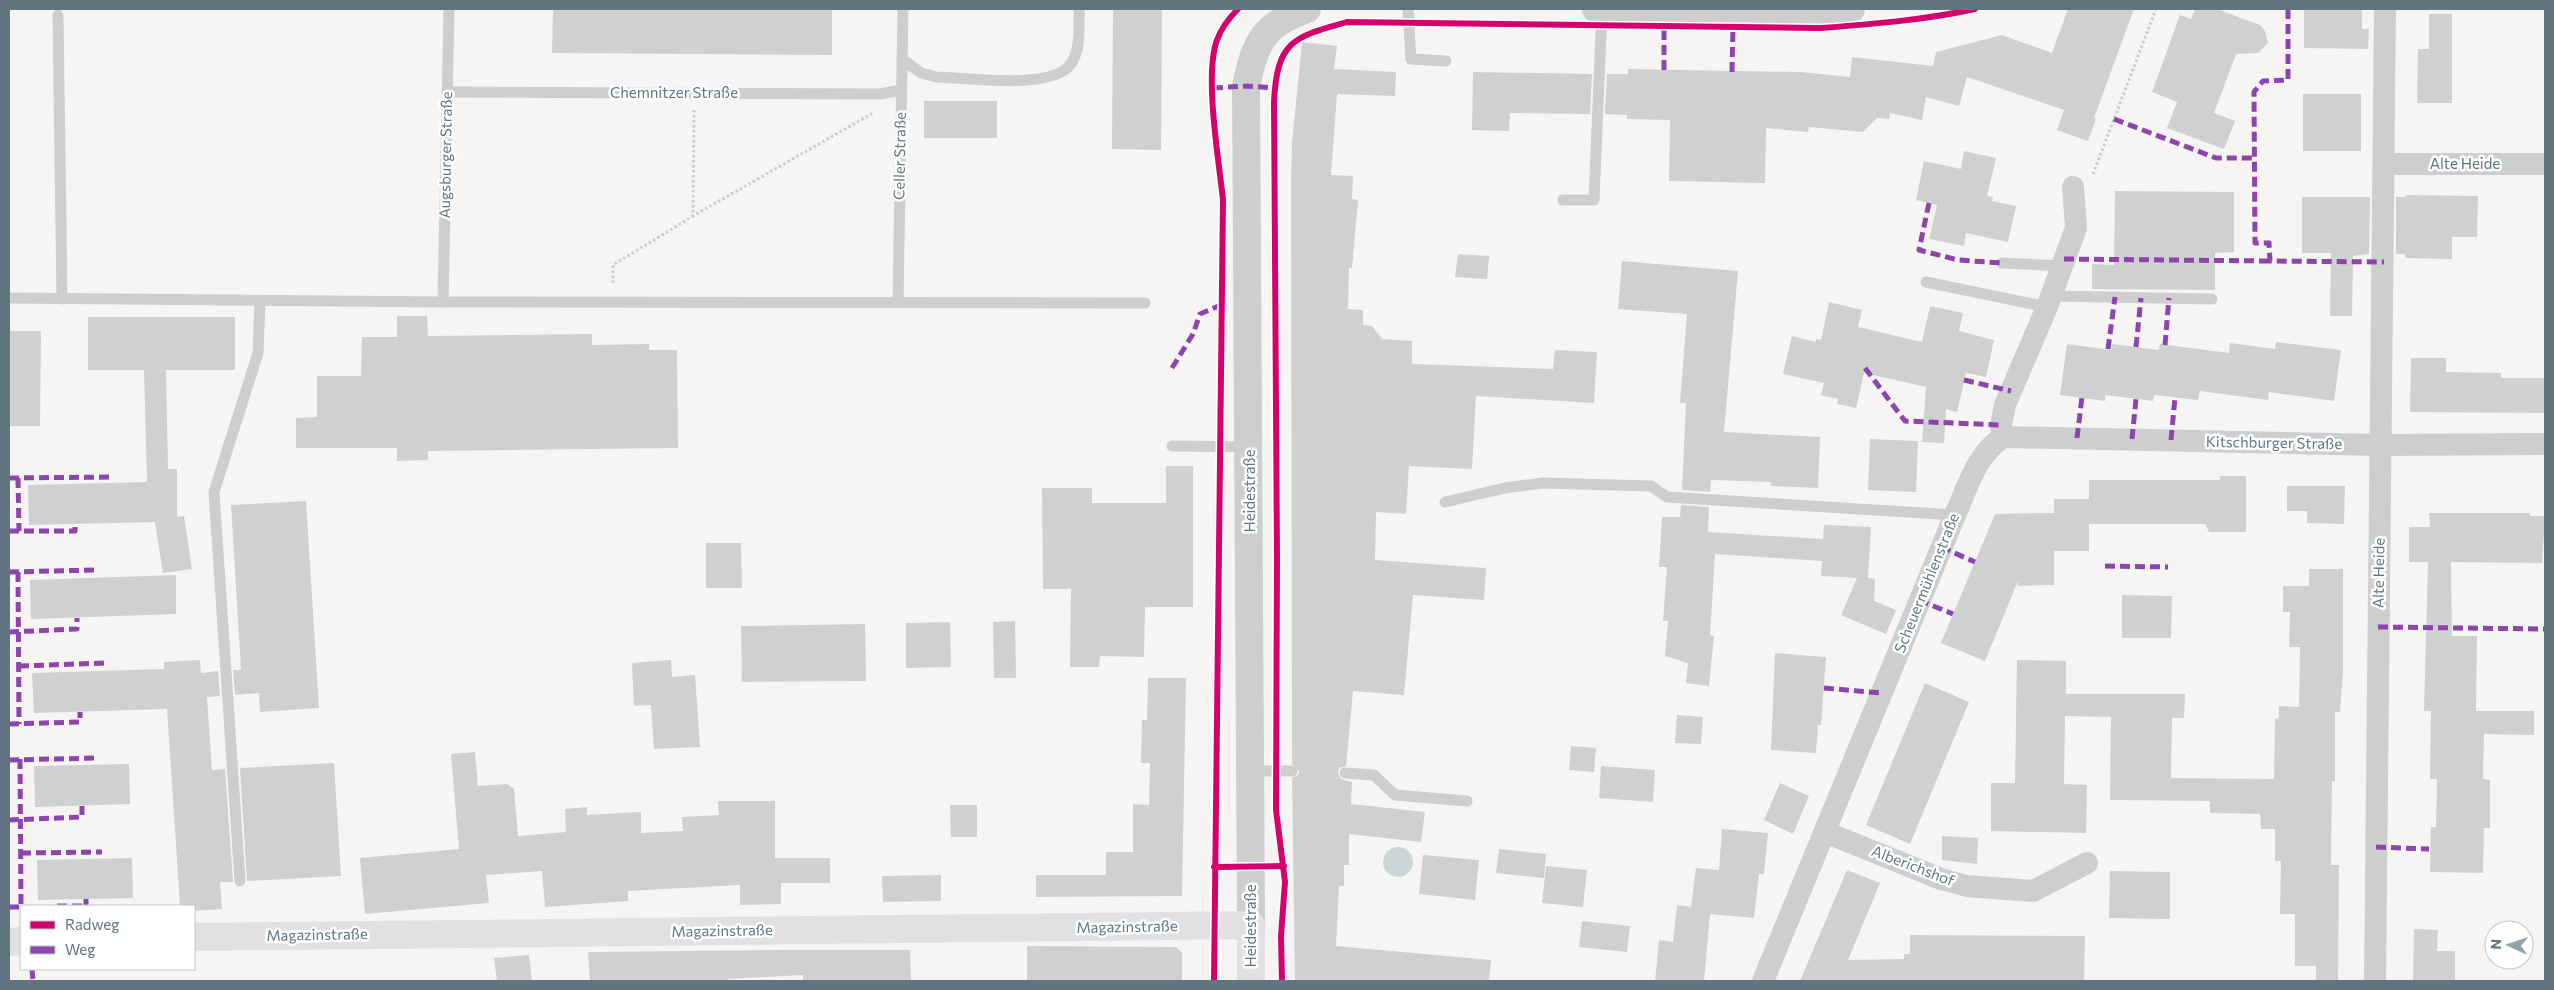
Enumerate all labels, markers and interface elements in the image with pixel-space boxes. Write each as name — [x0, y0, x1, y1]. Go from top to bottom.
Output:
street label: Chemnitzer Straße — [610, 83, 738, 101]
street label: Augsburger Straße — [435, 91, 455, 219]
street label: Celler Straße — [889, 112, 909, 200]
street label: Alte Heide — [2430, 154, 2500, 172]
street label: Kitschburger Straße — [2206, 432, 2342, 452]
street label: Heidestraße — [1240, 449, 1258, 533]
street label: Scheuermühlenstraße — [1890, 510, 1962, 655]
street label: Alte Heide — [2368, 537, 2388, 608]
street label: Alberichshof — [1870, 841, 1957, 889]
street label: Heidestraße — [1241, 884, 1259, 968]
legend — [20, 905, 195, 970]
text: Radweg — [65, 915, 119, 933]
street label: Magazinstraße — [1076, 916, 1178, 936]
street label: Magazinstraße — [671, 920, 773, 940]
north arrow — [2484, 920, 2534, 970]
street label: Magazinstraße — [266, 924, 368, 944]
text: N — [2487, 939, 2504, 950]
text: Weg — [65, 940, 95, 958]

